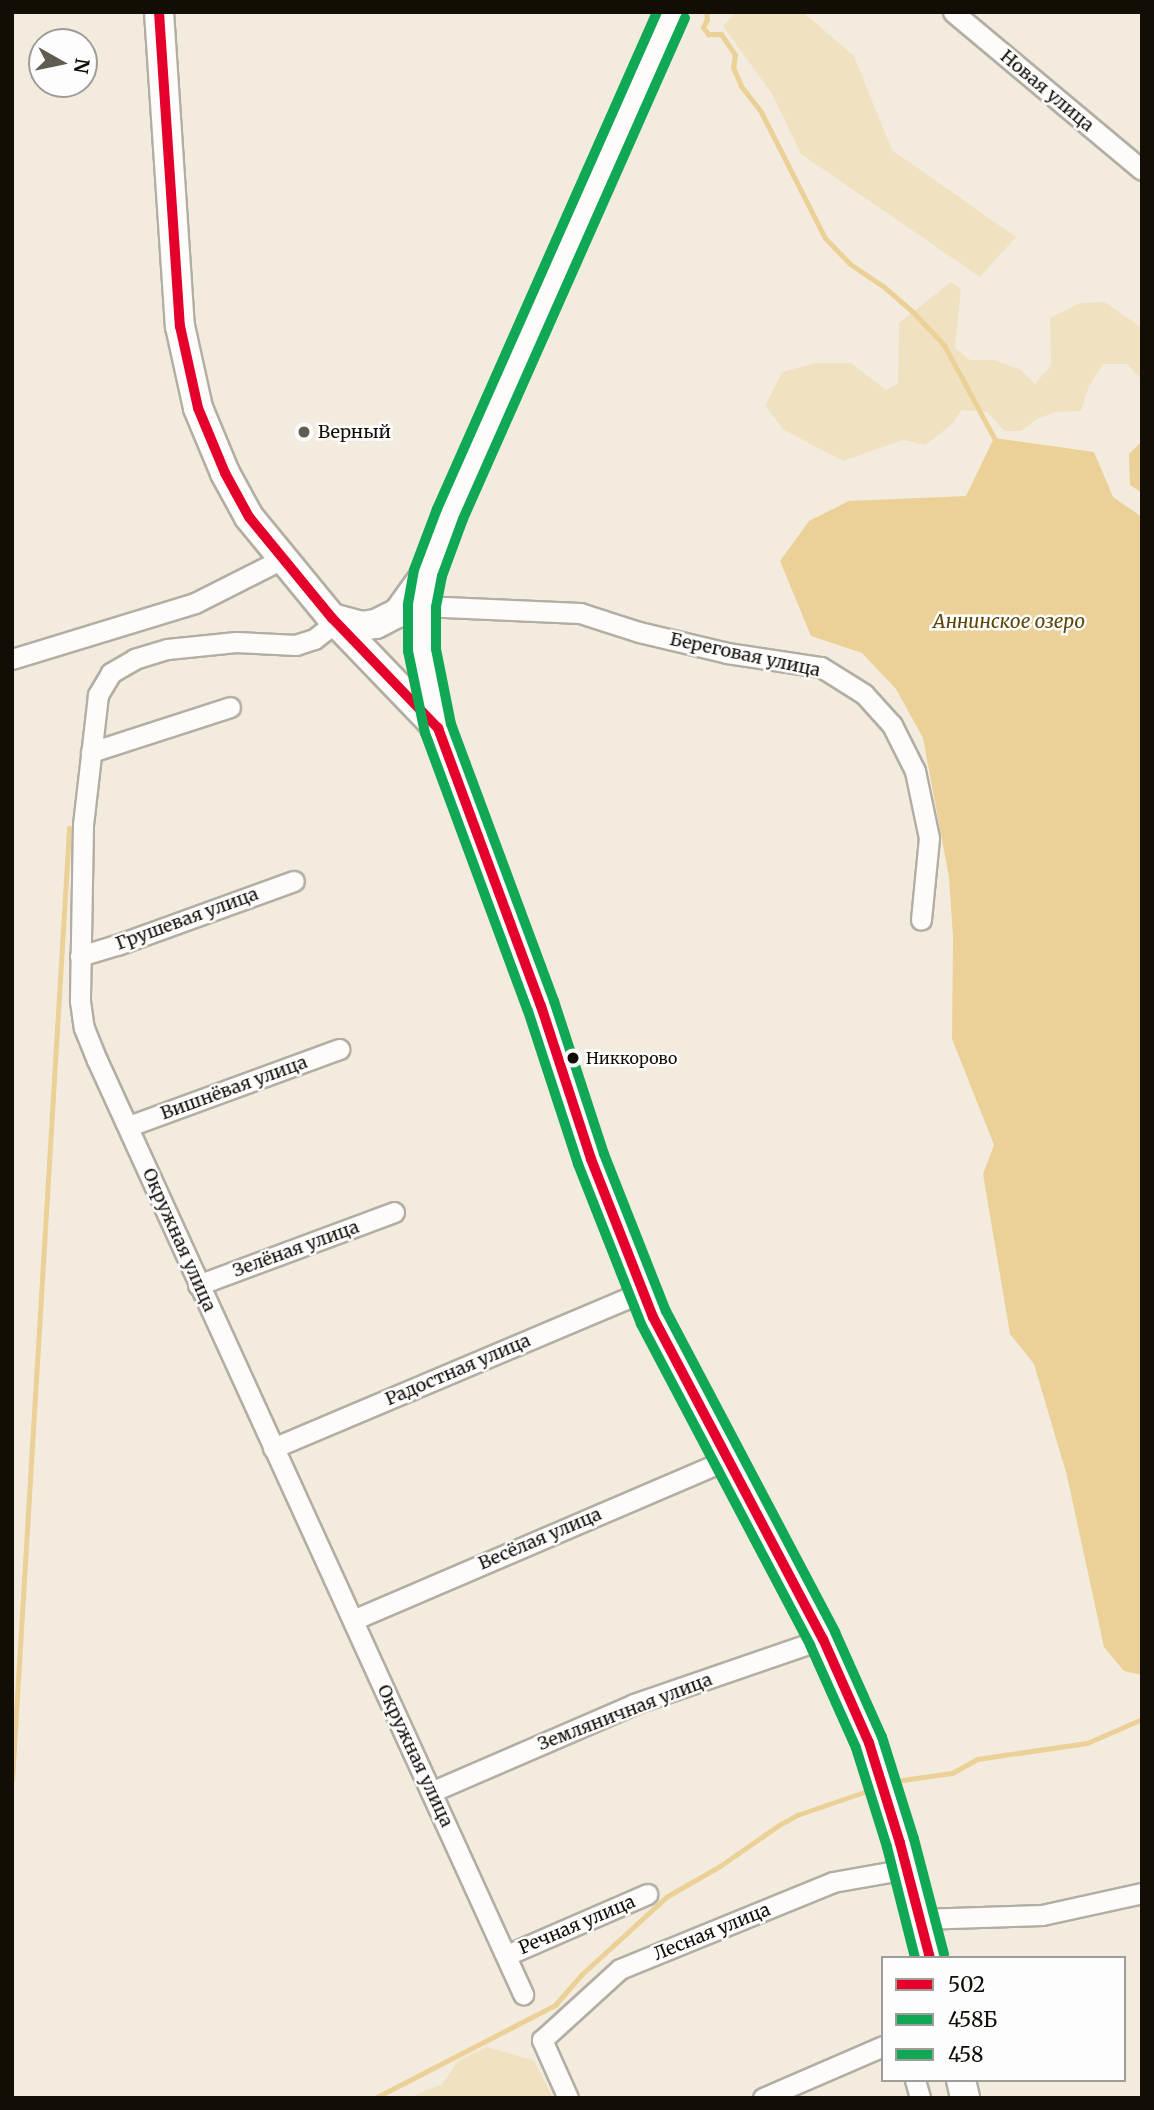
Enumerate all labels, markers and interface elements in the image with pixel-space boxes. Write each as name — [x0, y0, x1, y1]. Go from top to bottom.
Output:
north arrow — [28, 28, 98, 98]
street label: Новая улица — [996, 46, 1098, 136]
text: N — [69, 57, 95, 75]
place label: Верный — [318, 421, 391, 443]
marker: Верный — [296, 424, 312, 440]
water label: Аннинское озеро — [933, 611, 1085, 633]
street label: Береговая улица — [668, 628, 822, 682]
street label: Грушевая улица — [113, 883, 261, 955]
place label: Никкорово — [586, 1048, 677, 1068]
street label: Вишнёвая улица — [158, 1051, 310, 1125]
marker: Никкорово — [566, 1051, 580, 1065]
street label: Окружная улица — [138, 1165, 220, 1315]
street label: Зелёная улица — [230, 1216, 362, 1282]
street label: Радостная улица — [382, 1330, 534, 1410]
street label: Весёлая улица — [475, 1503, 605, 1575]
street label: Земляничная улица — [535, 1669, 715, 1755]
street label: Окружная улица — [373, 1681, 457, 1831]
street label: Речная улица — [515, 1891, 639, 1959]
street label: Лесная улица — [651, 1899, 773, 1965]
legend — [881, 1956, 1126, 2082]
text: 502 — [948, 1971, 985, 1998]
text: 458Б — [948, 2006, 997, 2033]
text: 458 — [948, 2041, 983, 2068]

